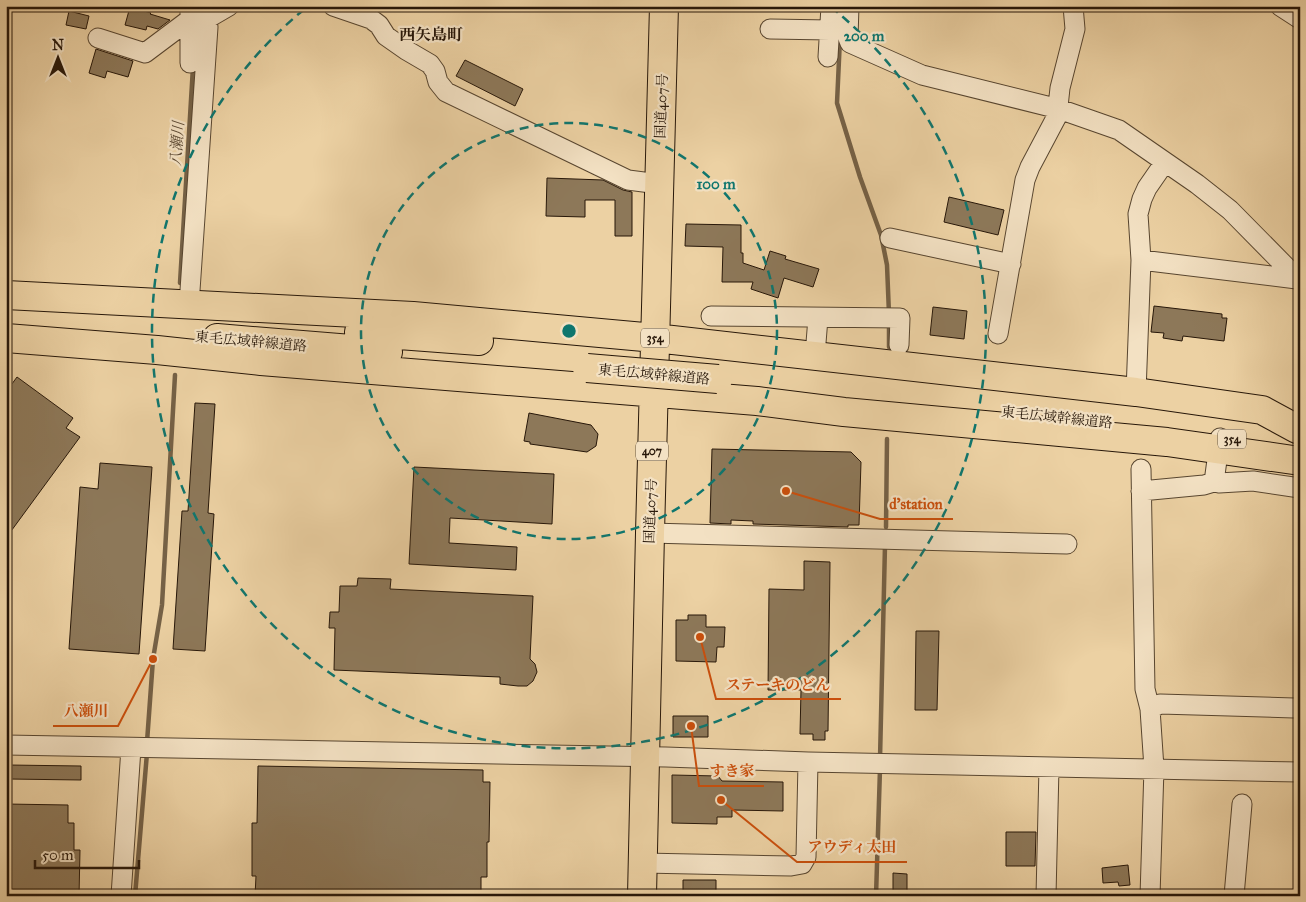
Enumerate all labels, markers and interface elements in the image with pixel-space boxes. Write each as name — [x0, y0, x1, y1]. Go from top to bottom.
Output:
district label: 西矢島町 — [399, 25, 463, 44]
text: 200 m — [844, 27, 885, 45]
north arrow — [32, 32, 82, 82]
text: N — [52, 37, 64, 54]
street label: 国道407号 — [652, 73, 671, 139]
water label: 八瀬川 — [166, 119, 188, 167]
text: 100 m — [696, 175, 736, 193]
centre of rings — [560, 322, 578, 340]
street label: 東毛広域幹線道路 — [194, 328, 307, 355]
road number: 354 — [641, 328, 669, 348]
street label: 東毛広域幹線道路 — [597, 361, 710, 388]
street label: 東毛広域幹線道路 — [1000, 403, 1114, 432]
road number: 354 — [1218, 429, 1246, 448]
road number: 407 — [636, 442, 668, 461]
street label: 国道407号 — [641, 478, 660, 544]
callout: d’station — [880, 489, 953, 519]
text: d’station — [889, 495, 944, 513]
callout: ステーキのどん — [716, 669, 841, 699]
text: ステーキのどん — [726, 676, 830, 694]
callout: 八瀬川 — [53, 696, 118, 726]
text: 八瀬川 — [63, 702, 109, 720]
callout: すき家 — [699, 756, 764, 786]
text: すき家 — [709, 762, 755, 780]
callout: アウディ太田 — [797, 832, 907, 862]
scale bar — [35, 837, 139, 869]
text: アウディ太田 — [808, 838, 896, 856]
text: 50 m — [42, 846, 74, 864]

